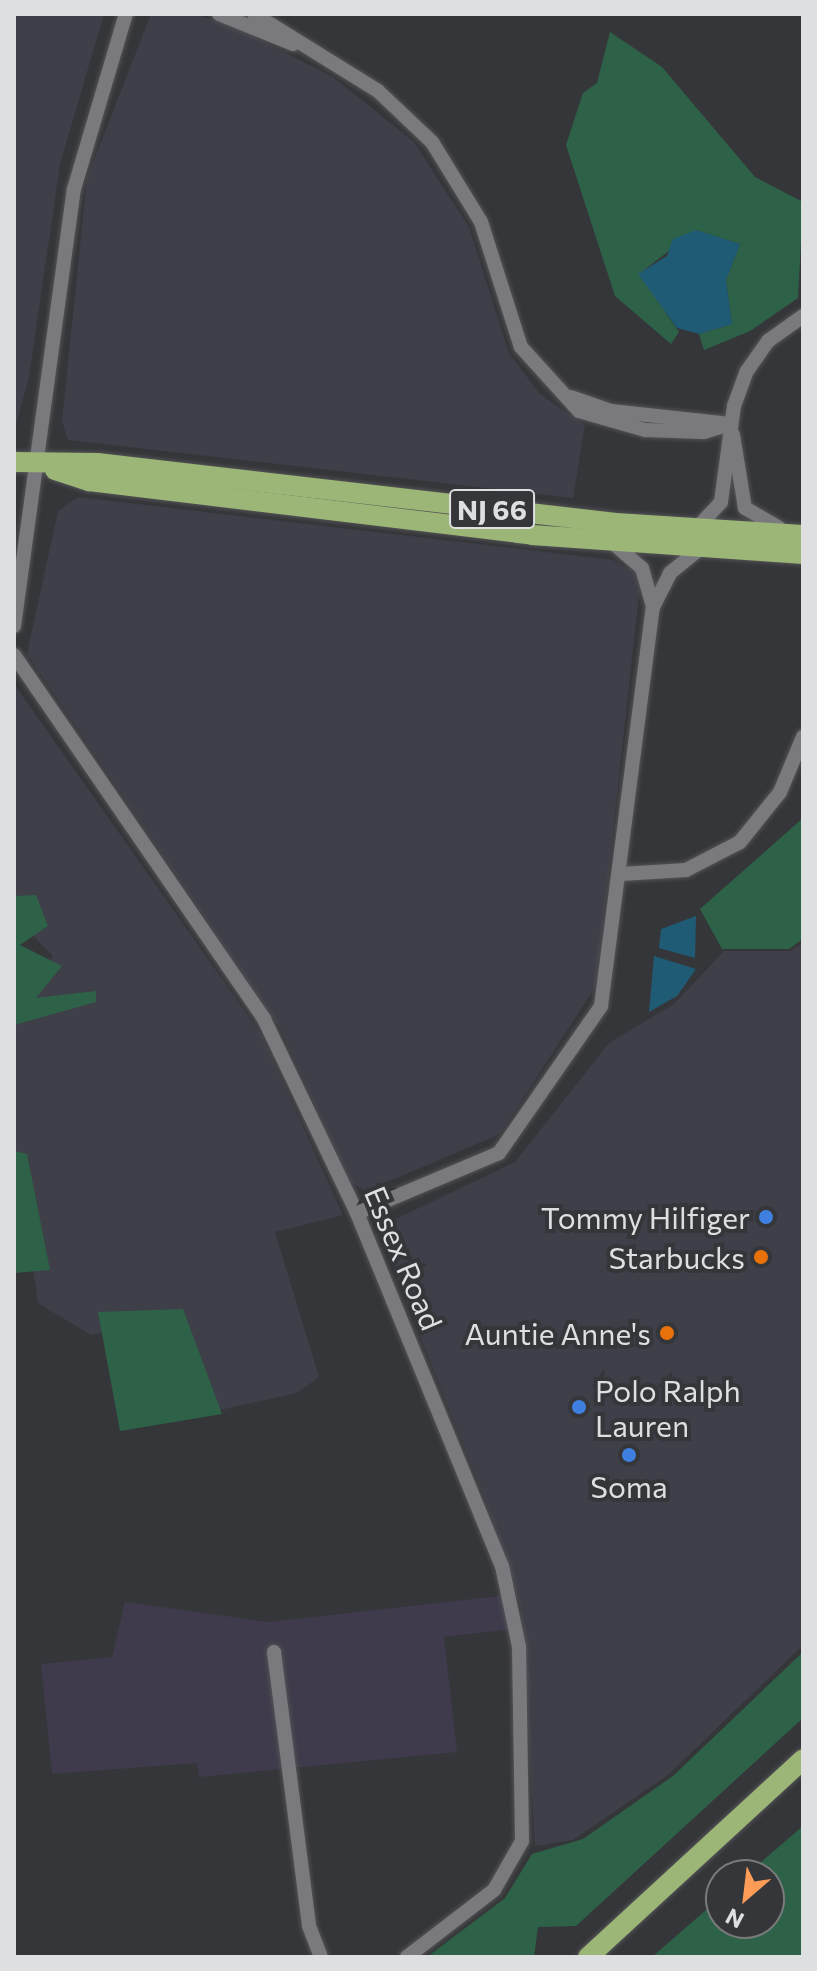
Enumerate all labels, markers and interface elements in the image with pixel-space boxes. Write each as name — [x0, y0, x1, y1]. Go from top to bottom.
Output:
road number: NJ 66 — [448, 485, 536, 533]
street label: Essex Road — [358, 1181, 450, 1335]
place label: Tommy Hilfiger — [541, 1199, 750, 1235]
marker: Tommy Hilfiger — [757, 1208, 775, 1226]
place label: Starbucks — [608, 1239, 745, 1275]
marker: Starbucks — [752, 1248, 770, 1266]
place label: Auntie Anne's — [464, 1315, 651, 1351]
marker: Auntie Anne's — [658, 1324, 676, 1342]
place label: Polo Ralph Lauren — [595, 1372, 741, 1442]
marker: Polo Ralph Lauren — [570, 1398, 588, 1416]
marker: Soma — [620, 1446, 638, 1464]
place label: Soma — [590, 1468, 668, 1504]
north arrow — [705, 1859, 785, 1939]
text: N — [721, 1903, 748, 1935]

